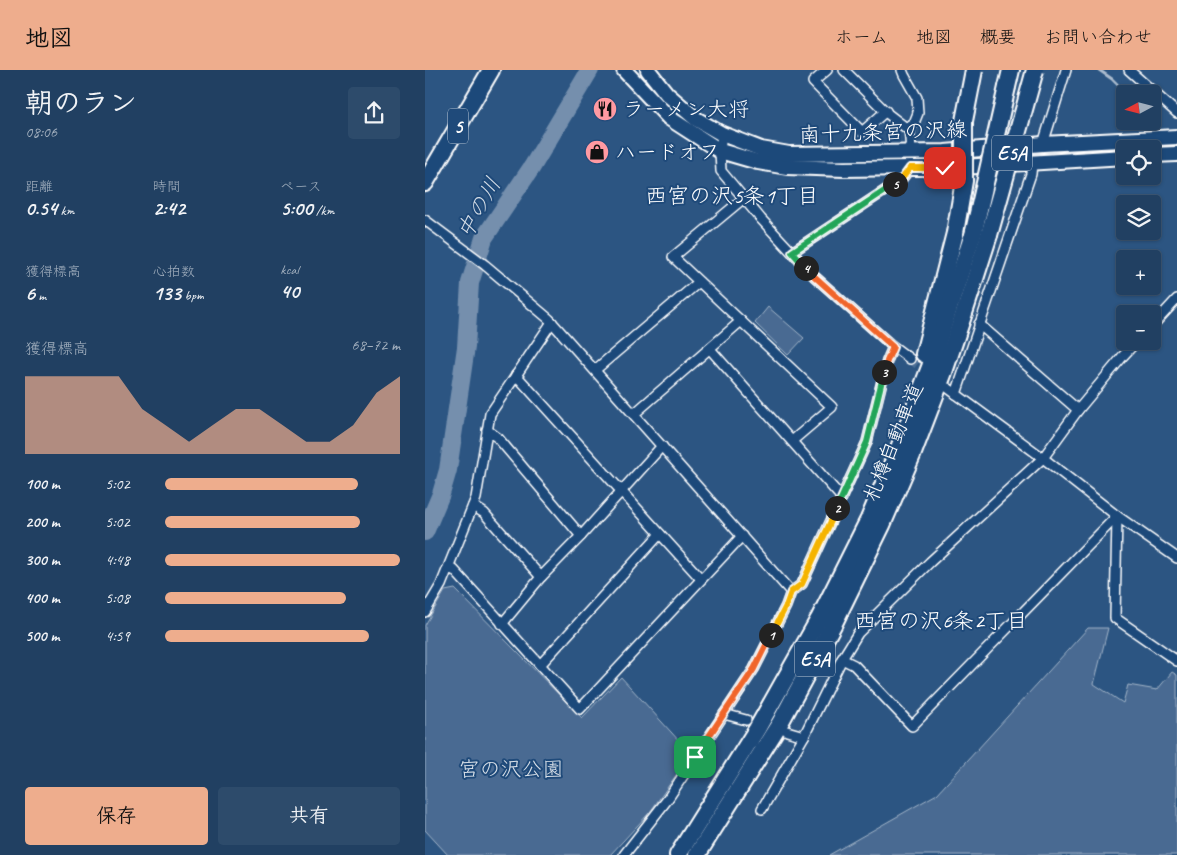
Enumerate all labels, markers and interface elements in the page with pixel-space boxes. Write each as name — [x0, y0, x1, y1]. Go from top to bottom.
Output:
text: 地図 — [25, 23, 73, 53]
text: ホーム — [835, 26, 888, 48]
text: 地図 — [916, 26, 952, 48]
text: 概要 — [980, 26, 1016, 48]
text: お問い合わせ — [1044, 26, 1152, 48]
text: 朝のラン — [25, 85, 137, 120]
north arrow — [1116, 85, 1161, 130]
map controls — [1116, 85, 1161, 350]
button: share — [348, 87, 400, 139]
restaurant icon: ラーメン大将 — [592, 96, 618, 122]
place label: ラーメン大将 — [623, 96, 749, 122]
road number: 5 — [448, 108, 468, 144]
street label: 南十九条宮の沢線 — [799, 116, 967, 148]
text: 08:06 — [25, 122, 57, 142]
road number: E5A — [992, 136, 1032, 170]
shop icon: ハードオフ — [584, 139, 610, 165]
place label: ハードオフ — [615, 139, 720, 165]
button: locate — [1116, 140, 1161, 185]
pin — [924, 147, 966, 189]
icon: check — [931, 154, 959, 182]
water label: 中の川 — [451, 172, 507, 244]
pin: 5 — [883, 172, 907, 196]
text: 5 — [892, 176, 899, 193]
text: 距離 — [25, 178, 53, 195]
text: 時間 — [153, 178, 181, 195]
text: ペース — [280, 178, 322, 195]
district label: 西宮の沢5条1丁目 — [645, 182, 819, 210]
text: 0.54 — [25, 195, 57, 221]
text: 2:42 — [153, 195, 185, 221]
text: 5:00 — [280, 195, 313, 221]
button: layers — [1116, 195, 1161, 240]
text: km — [57, 202, 74, 219]
text: /km — [313, 202, 334, 219]
button: + — [1116, 250, 1161, 295]
pin: 4 — [793, 256, 819, 280]
text: 4 — [803, 260, 810, 277]
text: kcal — [280, 261, 299, 278]
text: 獲得標高 — [25, 263, 81, 280]
text: 心拍数 — [153, 263, 195, 280]
text: 40 — [280, 278, 299, 304]
text: 6 — [25, 280, 35, 306]
text: 133 — [153, 280, 181, 306]
text: m — [35, 287, 46, 304]
text: bpm — [181, 287, 204, 304]
button: − — [1116, 305, 1161, 350]
text: 68–72 m — [351, 335, 400, 355]
text: 獲得標高 — [25, 339, 89, 359]
pin: 3 — [871, 360, 897, 384]
text: 3 — [881, 364, 888, 381]
street label: 札樽自動車道 — [857, 379, 929, 505]
text: 100 m — [25, 474, 60, 494]
text: 5:02 — [105, 474, 130, 494]
pin: 2 — [825, 496, 849, 520]
text: 2 — [834, 500, 841, 517]
text: 200 m — [25, 512, 60, 532]
text: 5:02 — [105, 512, 130, 532]
text: 300 m — [25, 550, 60, 570]
text: 4:48 — [105, 550, 130, 570]
text: 400 m — [25, 588, 60, 608]
text: 5:08 — [105, 588, 130, 608]
district label: 西宮の沢6条2丁目 — [854, 607, 1028, 635]
pin: 1 — [759, 622, 783, 648]
text: 500 m — [25, 626, 59, 646]
text: 4:59 — [105, 626, 130, 646]
text: 1 — [768, 627, 775, 644]
road number: E5A — [795, 642, 835, 676]
pin — [674, 736, 716, 778]
icon: arrive — [681, 743, 709, 771]
park label: 宮の沢公園 — [459, 756, 564, 782]
button: 保存 — [25, 787, 208, 845]
button: 共有 — [218, 787, 400, 845]

